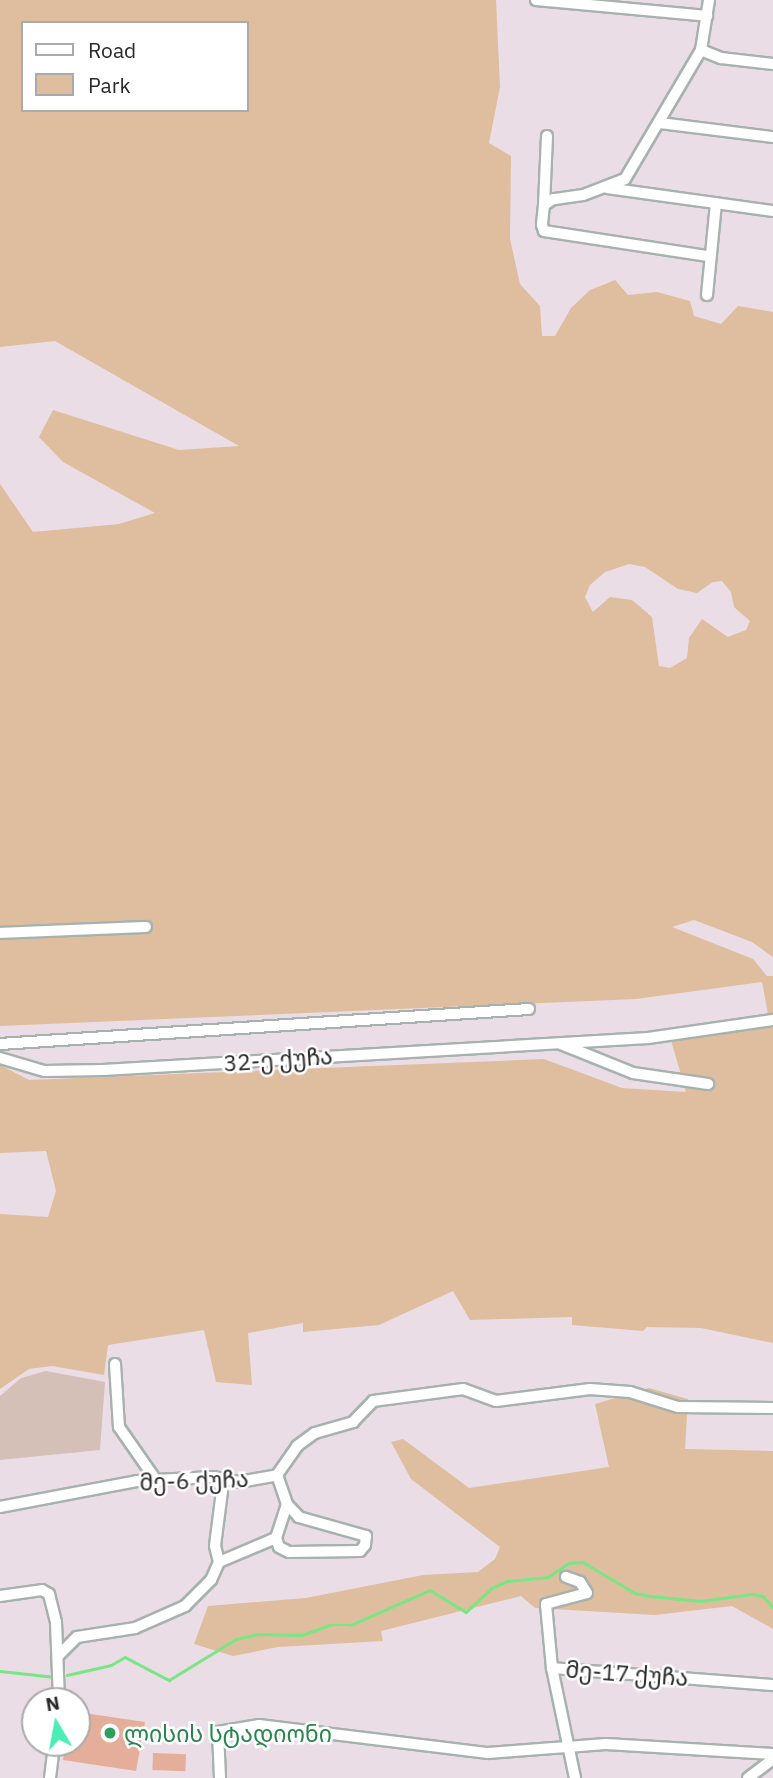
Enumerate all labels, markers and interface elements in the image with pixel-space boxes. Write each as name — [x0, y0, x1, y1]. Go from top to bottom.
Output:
legend — [21, 21, 248, 112]
text: Road — [88, 36, 136, 64]
text: Park — [88, 71, 131, 99]
street label: 32-ე ქუჩა — [222, 1041, 334, 1077]
street label: მე-6 ქუჩა — [139, 1464, 249, 1496]
street label: მე-17 ქუჩა — [565, 1655, 689, 1691]
north arrow — [21, 1687, 91, 1757]
text: N — [44, 1690, 62, 1716]
place label: ლისის სტადიონი — [124, 1719, 332, 1747]
marker: ლისის სტადიონი — [102, 1725, 118, 1741]

